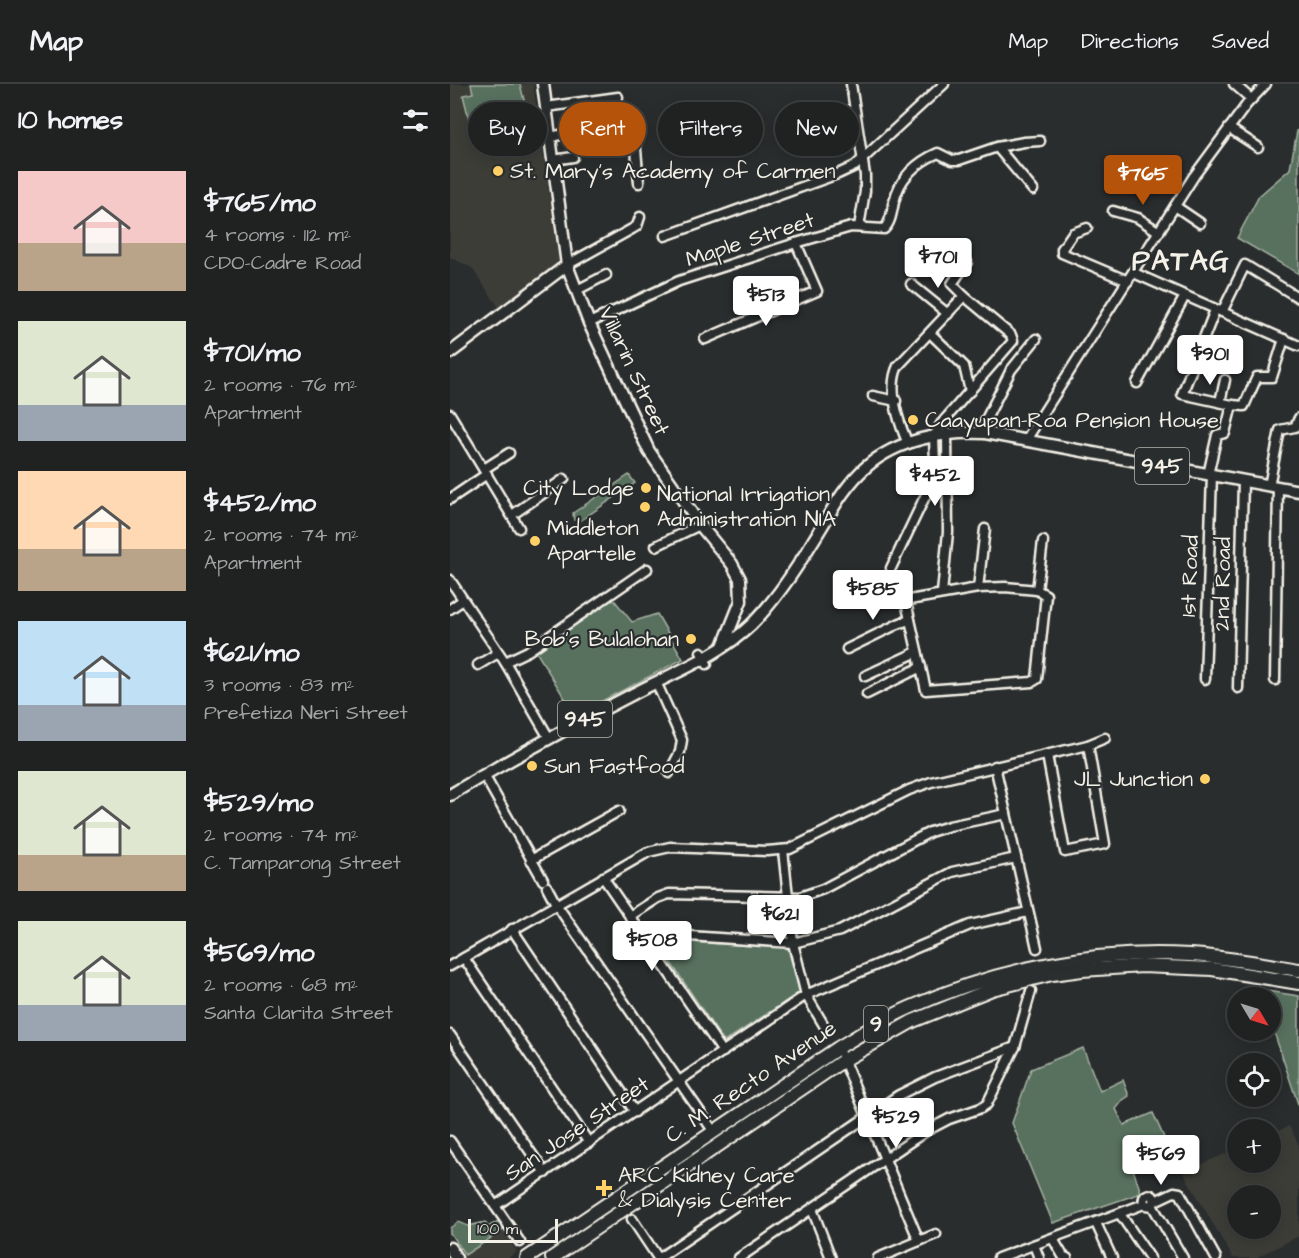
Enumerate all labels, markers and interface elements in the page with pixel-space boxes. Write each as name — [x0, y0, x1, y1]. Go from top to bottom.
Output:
text: Map — [30, 22, 83, 61]
text: Map — [1008, 27, 1048, 56]
text: Directions — [1081, 27, 1179, 56]
text: Saved — [1212, 27, 1269, 56]
text: 10 homes — [18, 102, 123, 138]
chip: Buy — [468, 102, 547, 156]
chip: Rent — [559, 102, 646, 156]
chip: Filters — [658, 102, 763, 156]
chip: New — [775, 102, 859, 156]
icon: filters — [399, 104, 432, 137]
pin: $765 — [1107, 155, 1179, 206]
place label: St. Mary’s Academy of Carmen — [510, 156, 836, 188]
text: $765 — [1118, 160, 1168, 188]
marker: St. Mary’s Academy of Carmen — [491, 164, 505, 178]
text: $765/mo — [204, 185, 316, 221]
icon: home — [66, 195, 138, 267]
street label: Maple Street — [682, 205, 818, 275]
text: 4 rooms · 112 m² — [204, 221, 351, 249]
pin: $701 — [902, 238, 974, 289]
district label: PATAG — [1132, 242, 1230, 281]
text: $701 — [919, 243, 957, 271]
text: CDO-Cadre Road — [204, 249, 361, 277]
pin: $513 — [730, 276, 802, 327]
text: $513 — [747, 281, 785, 309]
street label: Villarin Street — [591, 302, 677, 440]
text: $701/mo — [204, 335, 301, 371]
pin: $901 — [1174, 335, 1246, 386]
text: $901 — [1191, 340, 1229, 368]
icon: home — [66, 345, 138, 417]
text: 2 rooms · 76 m² — [204, 371, 357, 399]
text: Apartment — [204, 399, 302, 427]
place label: Caayupan-Roa Pension House — [925, 405, 1219, 437]
marker: Caayupan-Roa Pension House — [906, 413, 920, 427]
road number: 945 — [1135, 448, 1189, 484]
pin: $452 — [899, 456, 971, 507]
text: $452 — [910, 461, 960, 489]
place label: City Lodge — [523, 473, 634, 505]
place label: National Irrigation Administration NIA — [657, 479, 836, 535]
marker: City Lodge — [639, 481, 653, 495]
text: $452/mo — [204, 485, 316, 521]
icon: home — [66, 495, 138, 567]
marker: National Irrigation Administration NIA — [638, 500, 652, 514]
place label: Middleton Apartelle — [547, 513, 639, 569]
text: 2 rooms · 74 m² — [204, 521, 358, 549]
marker: Middleton Apartelle — [528, 534, 542, 548]
street label: 1st Road — [1173, 534, 1207, 618]
street label: 2nd Road — [1207, 537, 1239, 631]
text: Apartment — [204, 549, 302, 577]
pin: $585 — [837, 570, 909, 621]
text: $585 — [847, 575, 899, 603]
place label: Bob's Bulalohan — [525, 624, 679, 655]
marker: Bob's Bulalohan — [684, 632, 698, 646]
text: $621/mo — [204, 635, 300, 671]
icon: home — [66, 645, 138, 717]
text: 3 rooms · 83 m² — [204, 671, 354, 699]
text: Prefetiza Neri Street — [204, 699, 408, 727]
road number: 945 — [558, 701, 612, 737]
place label: Sun Fastfood — [544, 751, 685, 782]
marker: Sun Fastfood — [525, 759, 539, 773]
place label: JL Junction — [1074, 764, 1193, 795]
marker: JL Junction — [1198, 772, 1212, 786]
text: $529/mo — [204, 785, 313, 821]
icon: home — [66, 795, 138, 867]
text: 2 rooms · 74 m² — [204, 821, 358, 849]
text: C. Tamparong Street — [204, 849, 401, 877]
pin: $621 — [744, 895, 816, 946]
text: $621 — [761, 900, 799, 928]
pin: $508 — [616, 921, 688, 972]
text: $508 — [627, 926, 677, 954]
text: $569/mo — [204, 935, 315, 971]
icon: home — [66, 945, 138, 1017]
text: 2 rooms · 68 m² — [204, 971, 358, 999]
north arrow — [1227, 987, 1281, 1041]
map controls — [1227, 987, 1281, 1239]
text: Santa Clarita Street — [204, 999, 393, 1027]
road number: 9 — [864, 1006, 888, 1042]
street label: C. M. Recto Avenue — [659, 1013, 843, 1151]
button: locate — [1227, 1053, 1281, 1107]
street label: San Jose Street — [498, 1069, 656, 1189]
pin: $529 — [860, 1098, 932, 1149]
text: $529 — [872, 1103, 920, 1131]
button: + — [1227, 1119, 1281, 1173]
pin: $569 — [1125, 1135, 1197, 1186]
text: $569 — [1136, 1140, 1186, 1168]
place label: ARC Kidney Care & Dialysis Center — [618, 1160, 795, 1217]
marker: ARC Kidney Care & Dialysis Center — [595, 1179, 613, 1197]
button: − — [1227, 1185, 1281, 1239]
scale bar — [468, 1216, 558, 1244]
text: 100 m — [477, 1218, 518, 1240]

